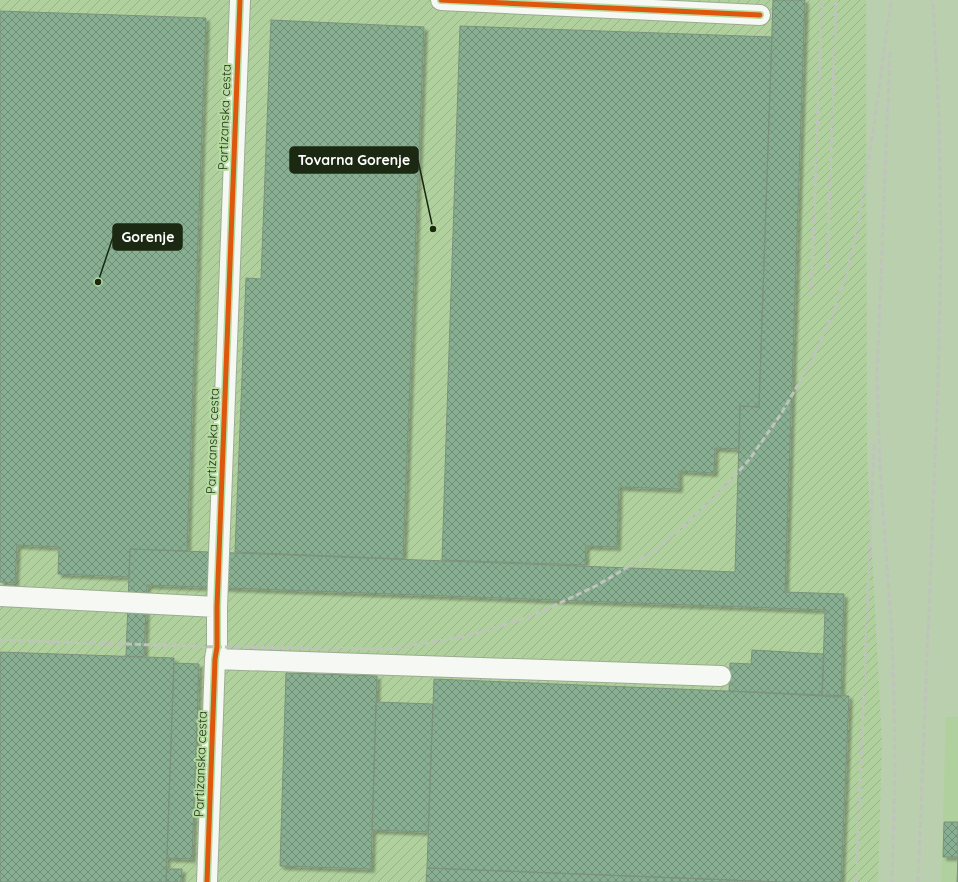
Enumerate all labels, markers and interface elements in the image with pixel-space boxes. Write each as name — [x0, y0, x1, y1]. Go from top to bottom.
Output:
street label: Partizanska cesta — [214, 64, 234, 170]
callout: Tovarna Gorenje — [290, 147, 418, 173]
text: Tovarna Gorenje — [298, 151, 410, 169]
callout: Gorenje — [113, 224, 182, 250]
text: Gorenje — [122, 228, 174, 246]
street label: Partizanska cesta — [202, 388, 222, 494]
street label: Partizanska cesta — [190, 711, 210, 817]

